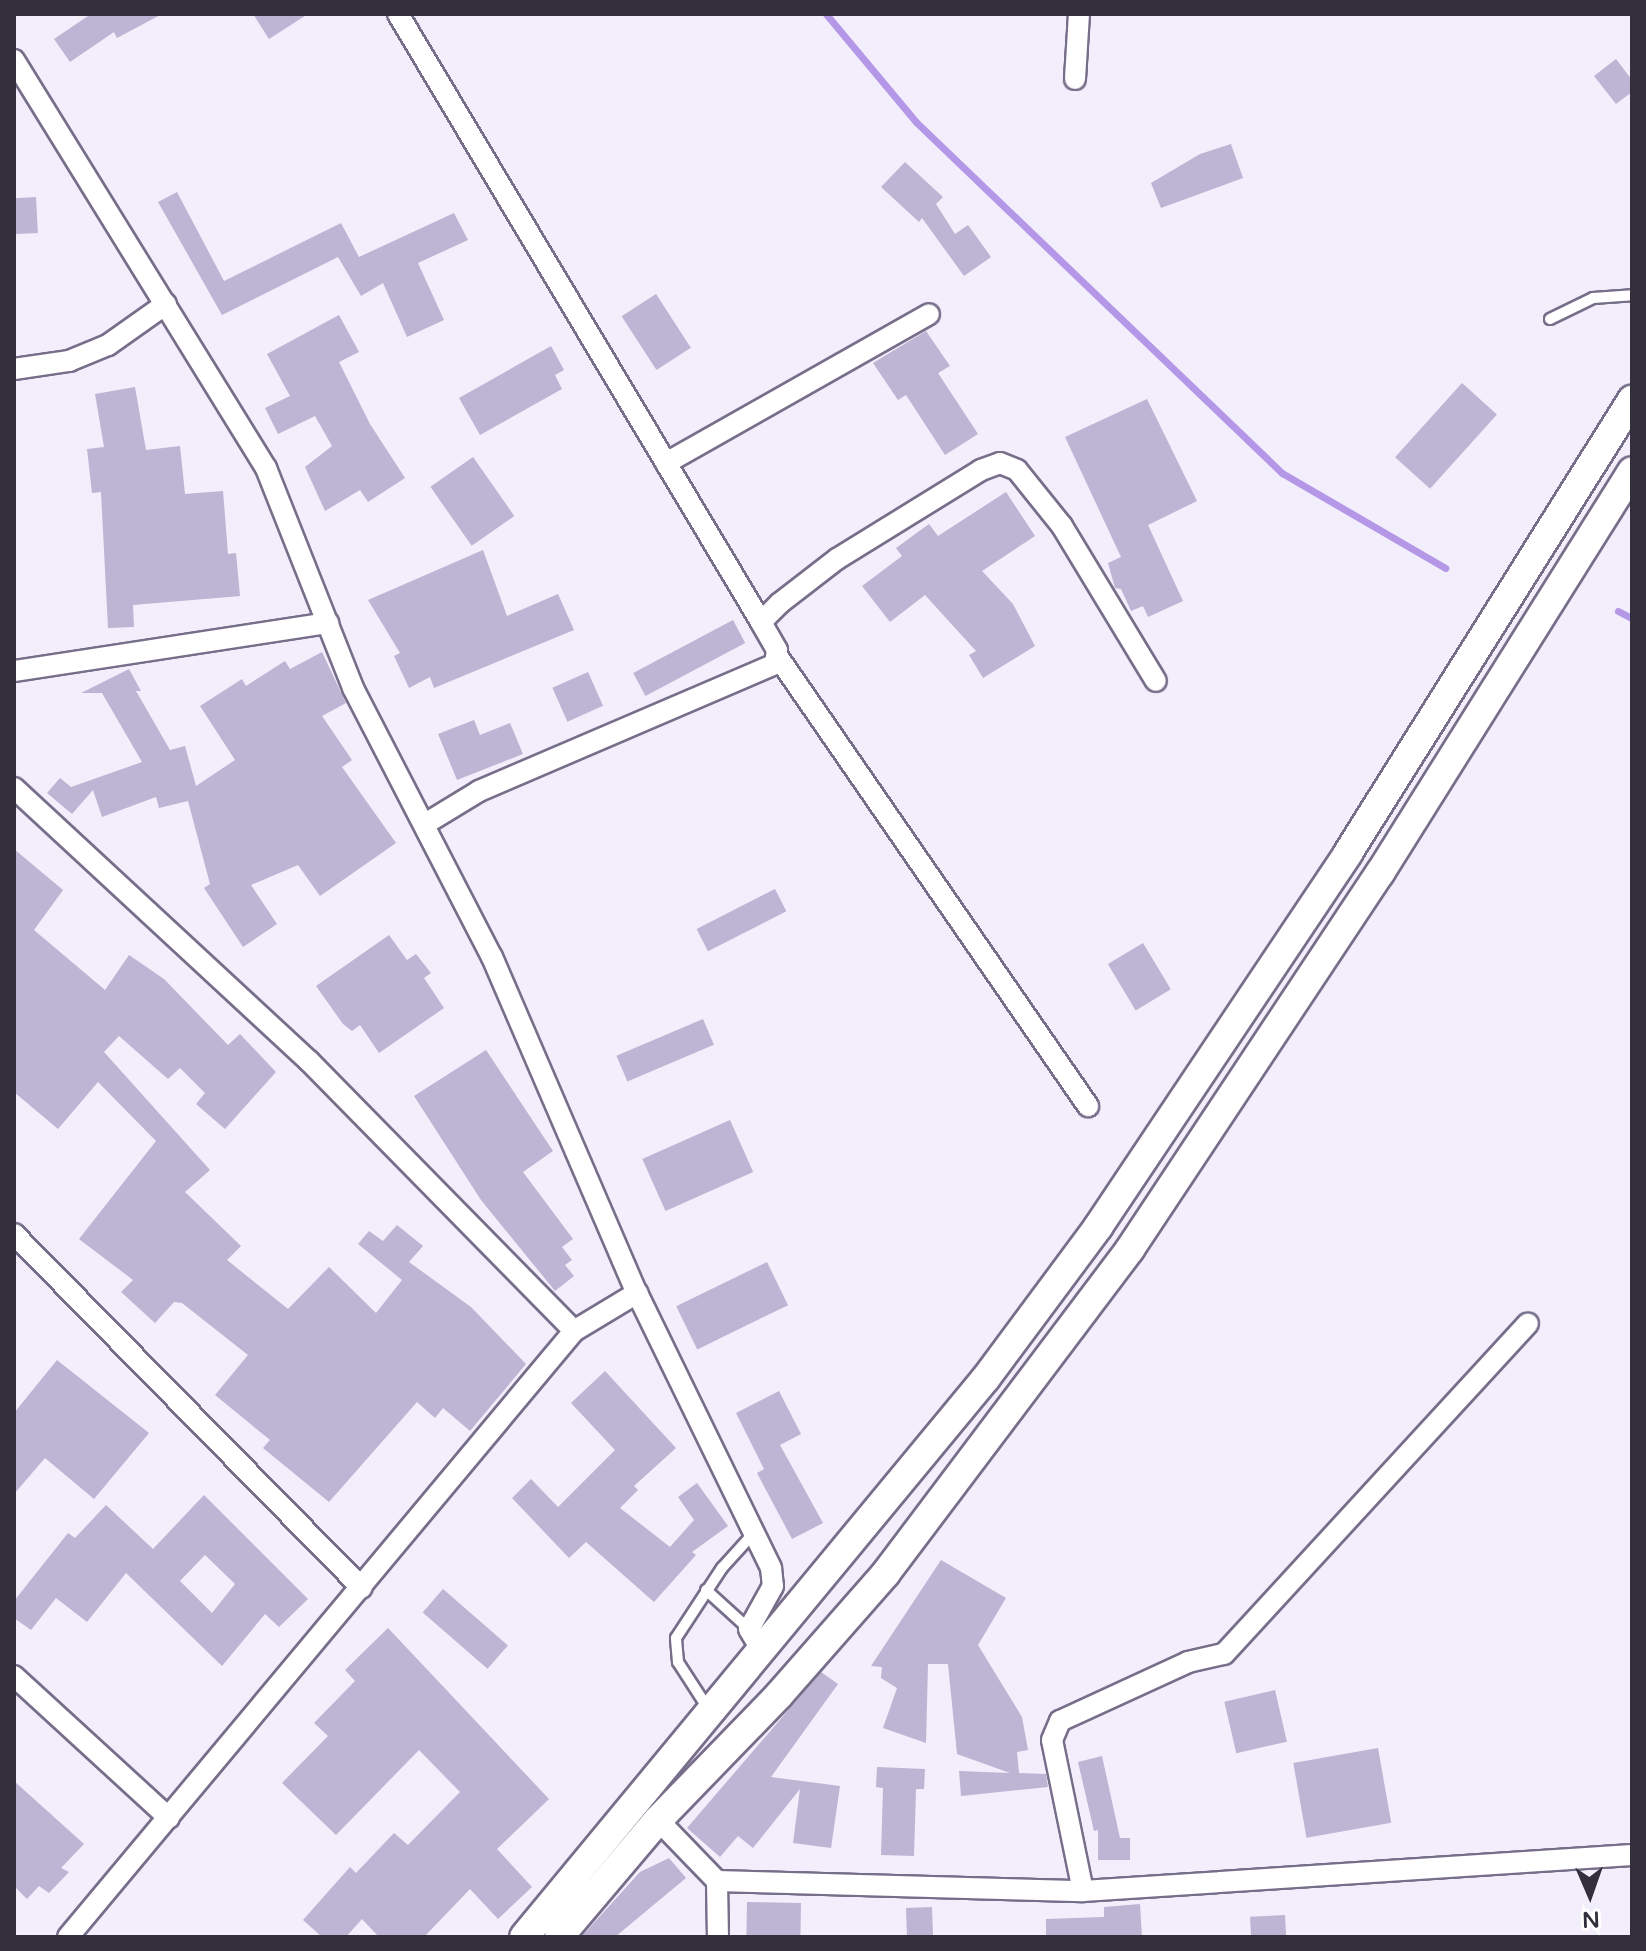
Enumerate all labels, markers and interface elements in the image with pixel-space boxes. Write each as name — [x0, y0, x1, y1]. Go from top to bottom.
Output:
north arrow — [1550, 1855, 1630, 1935]
text: N — [1582, 1906, 1600, 1932]

